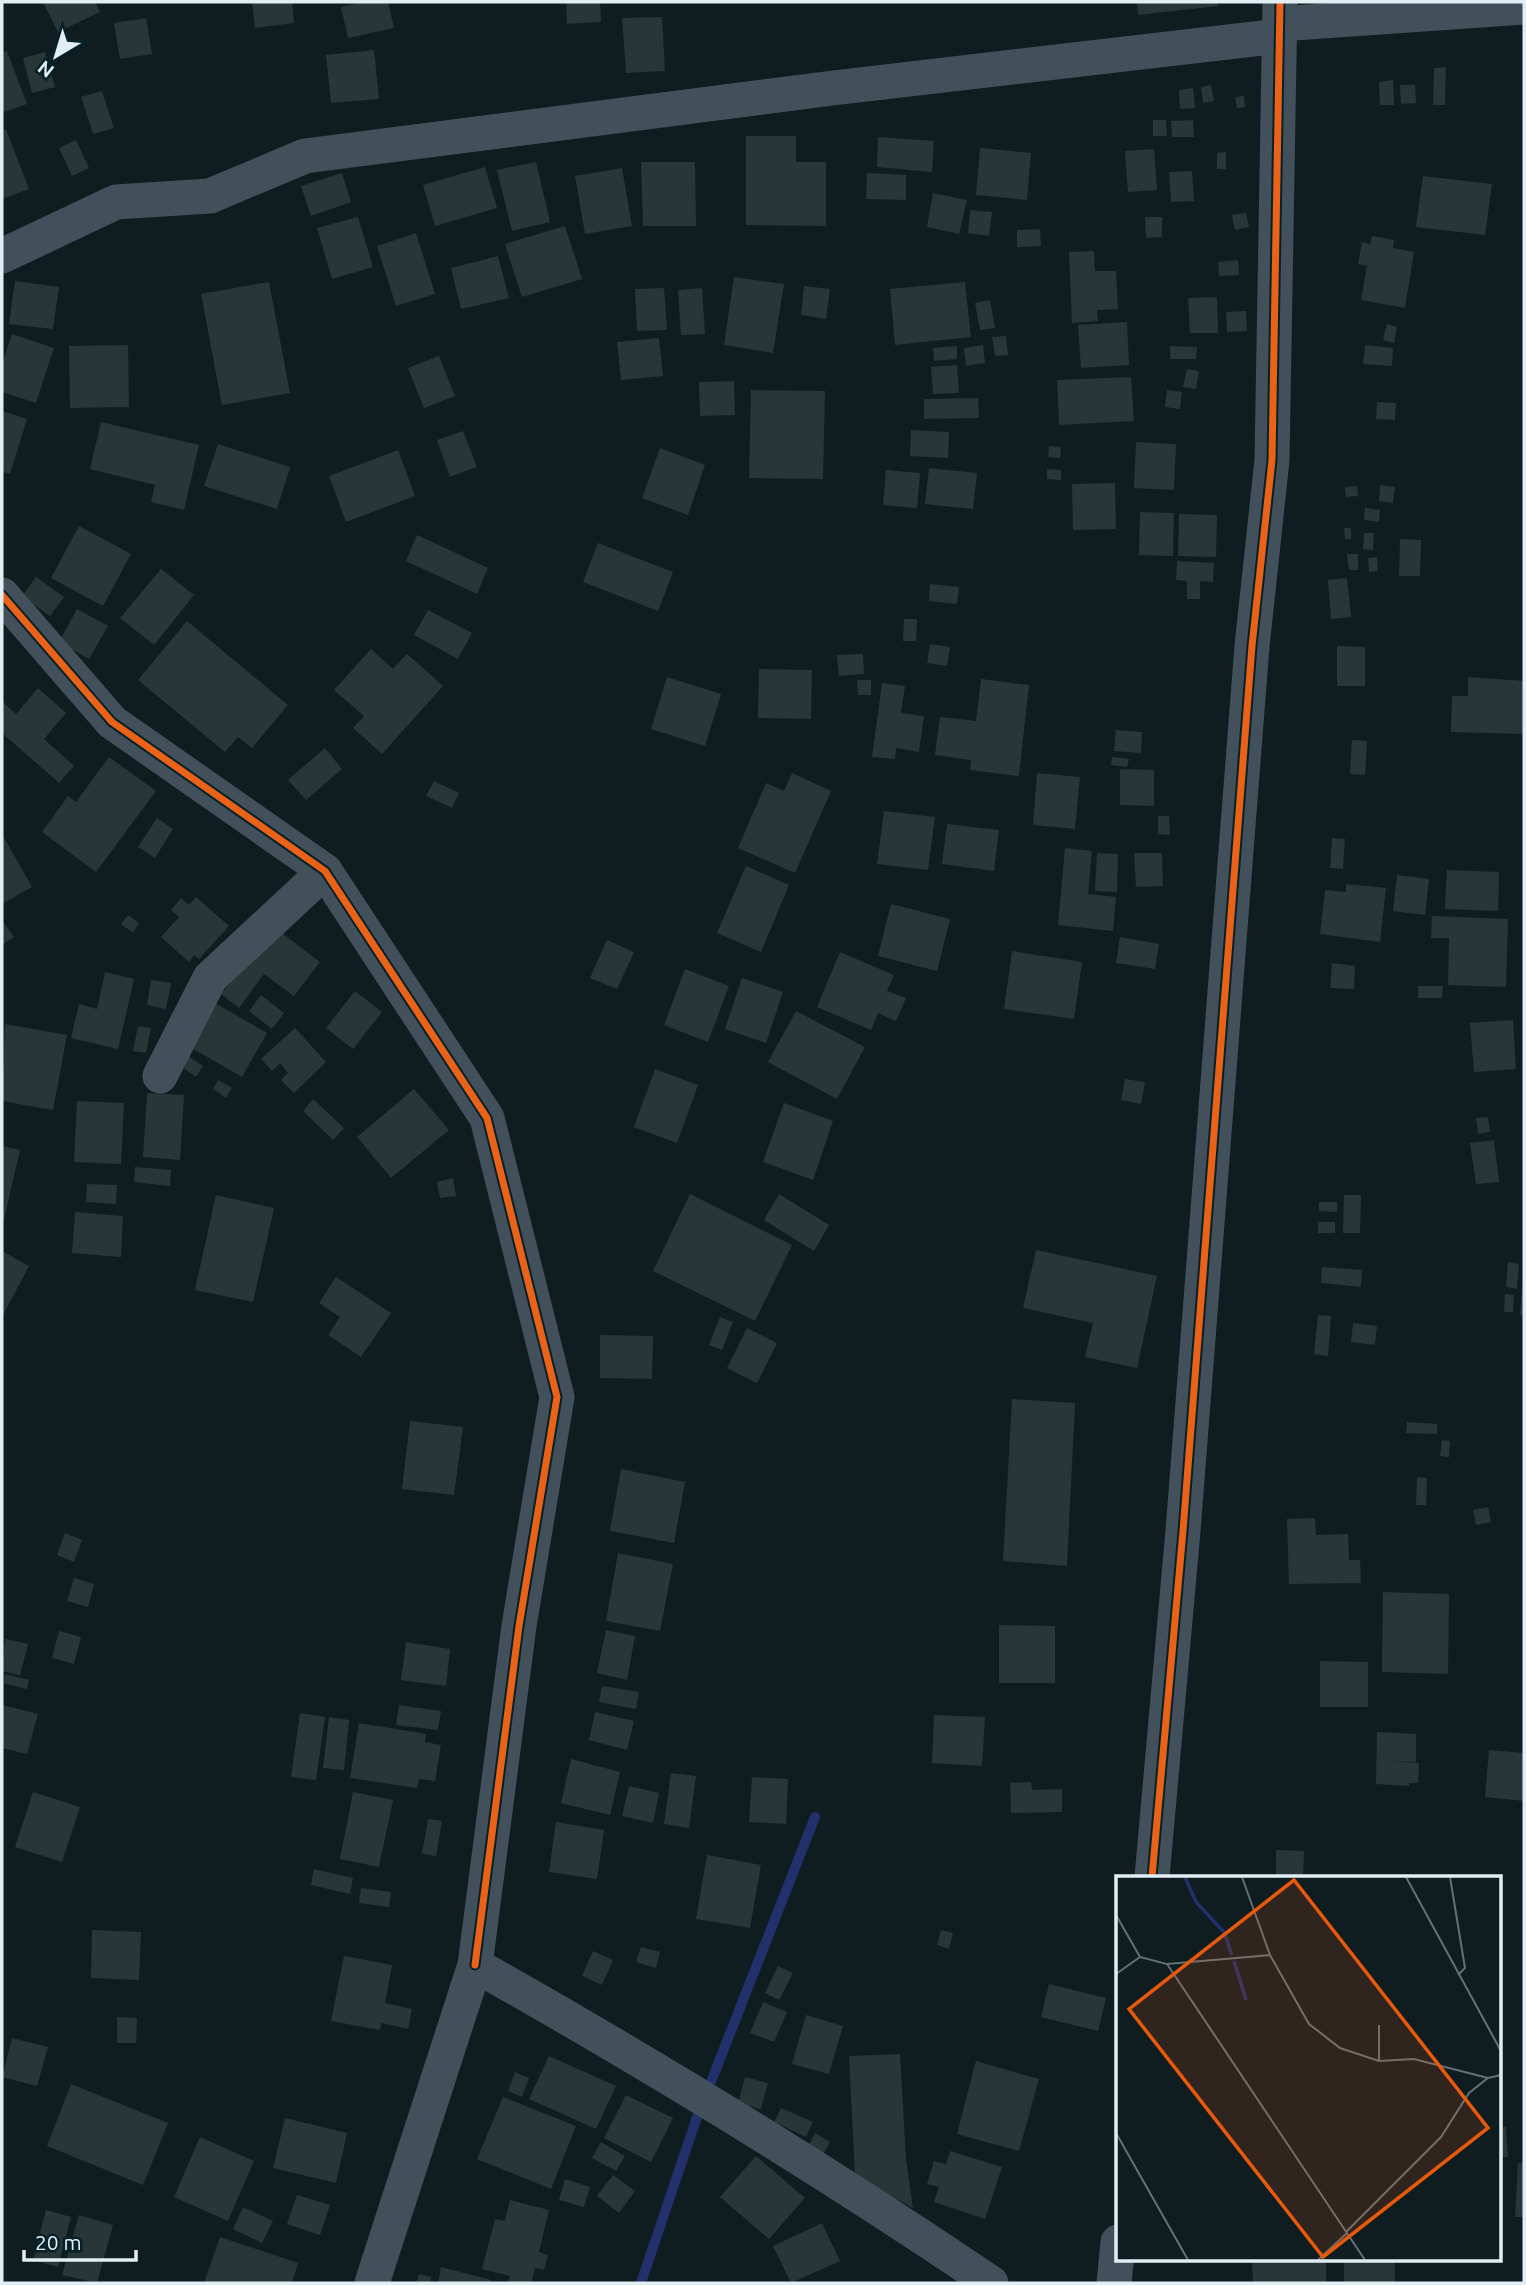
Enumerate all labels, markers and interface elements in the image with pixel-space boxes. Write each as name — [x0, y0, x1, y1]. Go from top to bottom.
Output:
north arrow — [21, 21, 91, 91]
text: N — [33, 56, 58, 82]
inset map — [1116, 1876, 1502, 2260]
scale bar — [24, 2218, 136, 2262]
text: 20 m — [35, 2230, 82, 2254]

